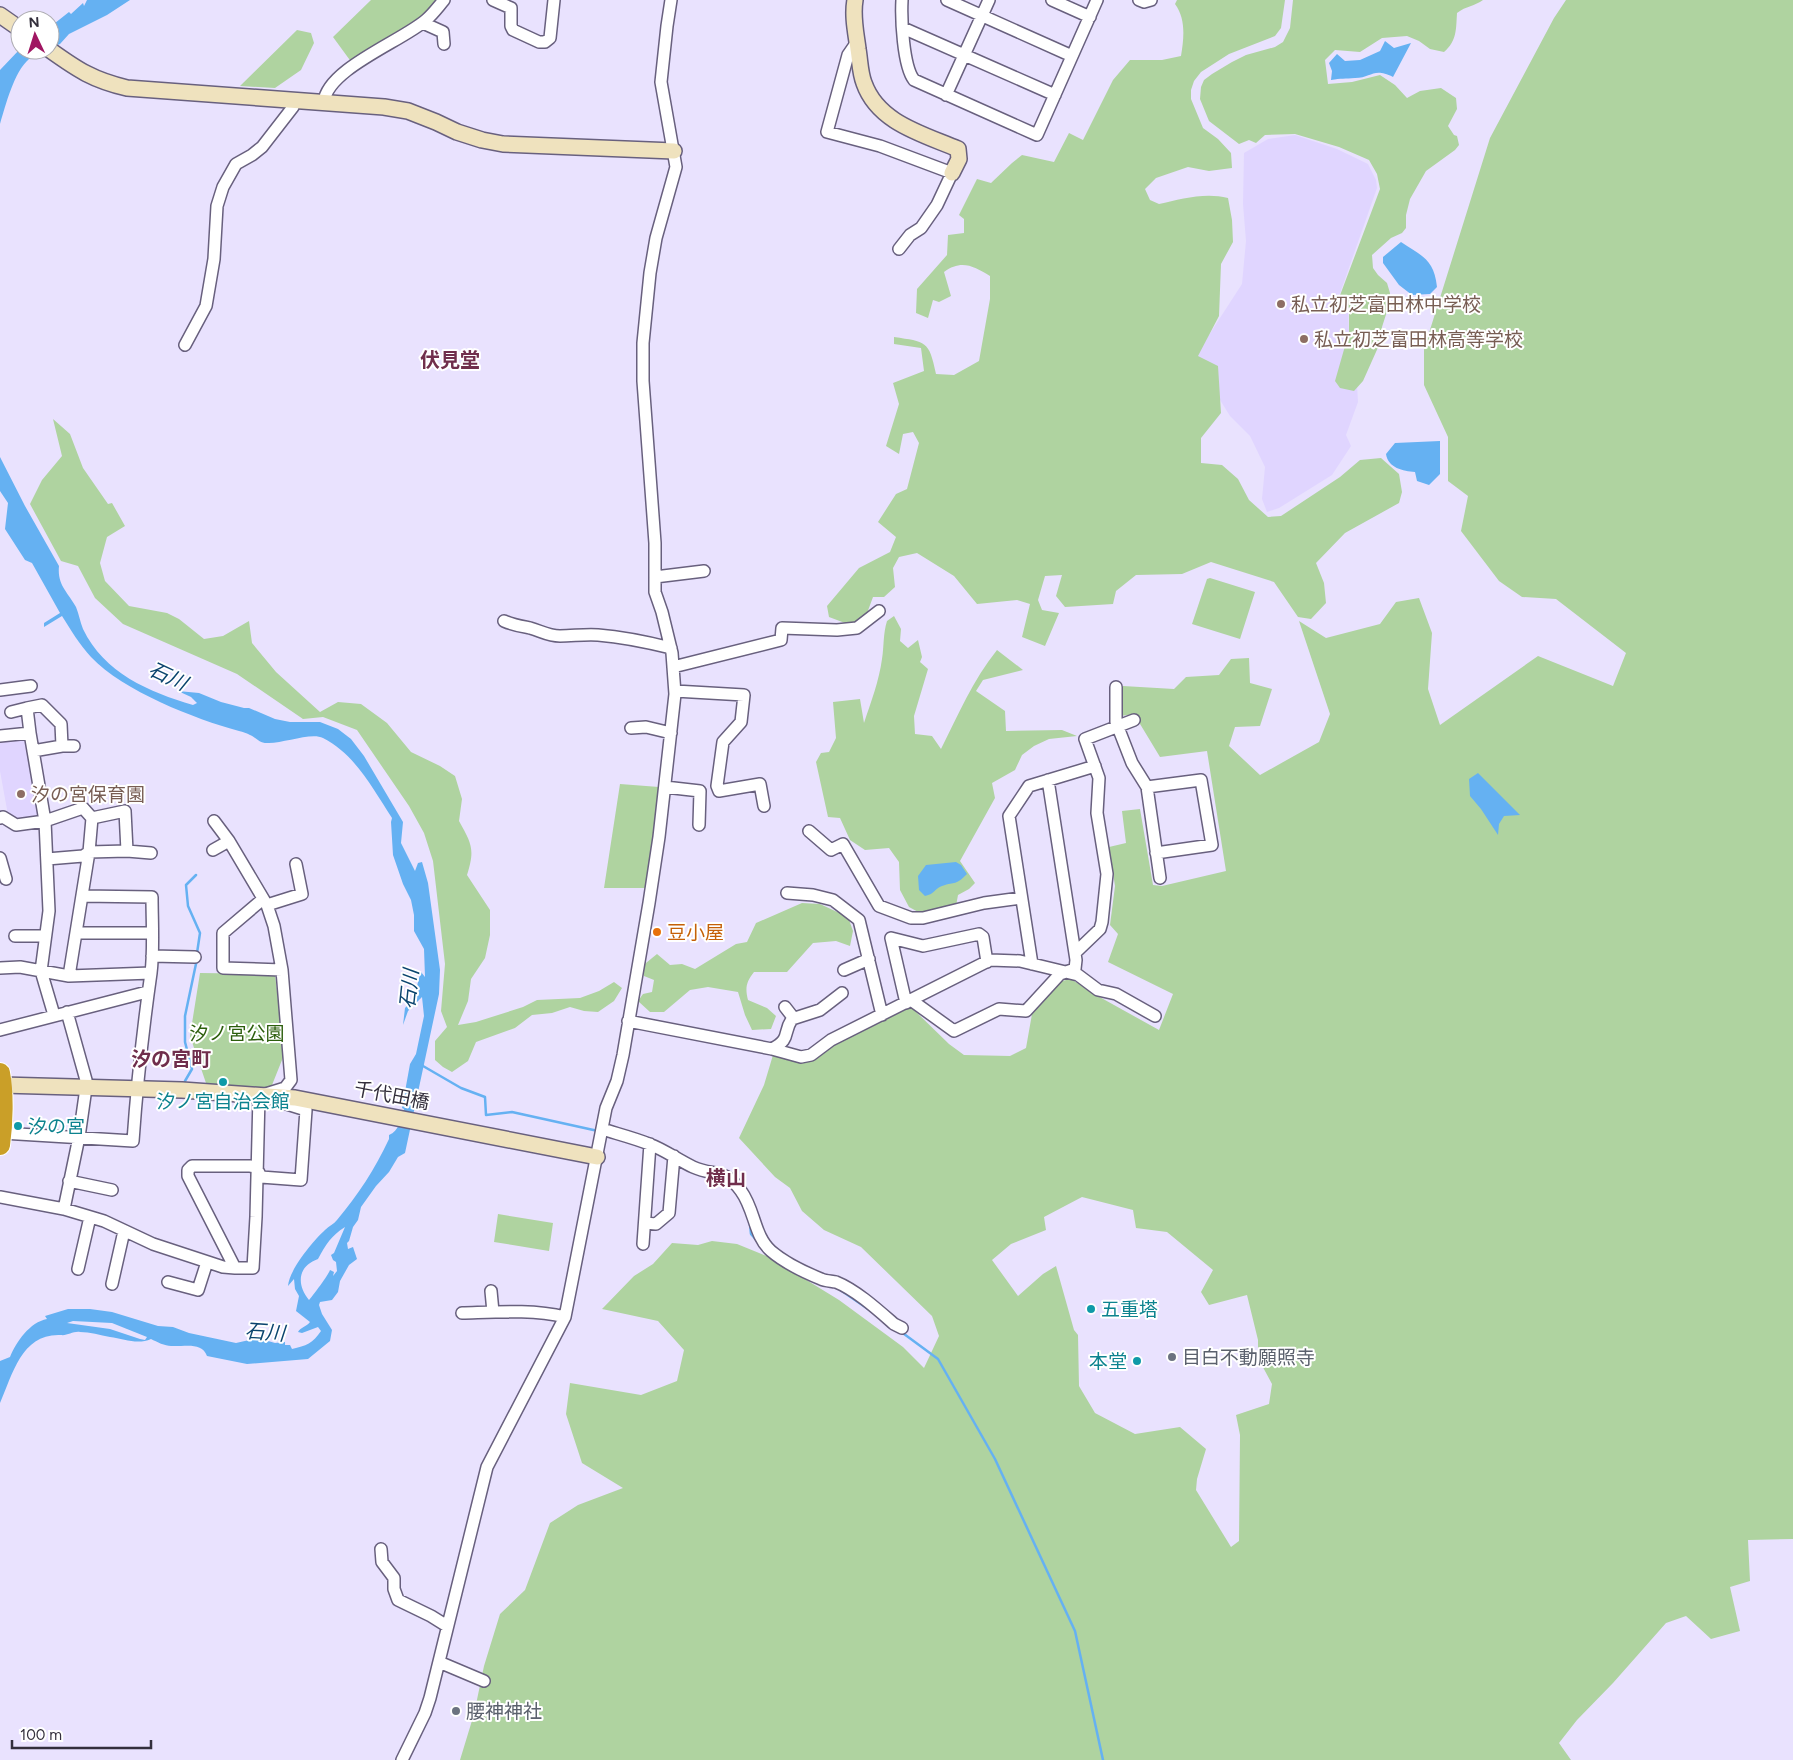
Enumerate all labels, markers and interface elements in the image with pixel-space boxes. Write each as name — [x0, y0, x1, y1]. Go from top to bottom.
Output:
north arrow — [10, 10, 60, 60]
text: N — [28, 14, 40, 31]
place label: 私立初芝富田林中学校 — [1291, 293, 1481, 316]
marker: 私立初芝富田林中学校 — [1275, 298, 1287, 310]
place label: 私立初芝富田林高等学校 — [1314, 328, 1523, 351]
marker: 私立初芝富田林高等学校 — [1298, 333, 1310, 345]
district label: 伏見堂 — [420, 348, 480, 372]
water label: 石川 — [145, 657, 193, 696]
place label: 汐の宮保育園 — [31, 783, 145, 806]
marker: 汐の宮保育園 — [15, 788, 27, 800]
place label: 豆小屋 — [667, 921, 724, 944]
marker: 豆小屋 — [651, 926, 663, 938]
water label: 石川 — [395, 966, 423, 1010]
park label: 汐ノ宮公園 — [189, 1022, 285, 1045]
district label: 汐の宮町 — [131, 1047, 211, 1071]
marker: 汐ノ宮自治会館 — [217, 1076, 229, 1088]
street label: 千代田橋 — [352, 1077, 431, 1114]
place label: 汐ノ宮自治会館 — [156, 1090, 290, 1113]
place label: 汐の宮 — [28, 1115, 85, 1138]
marker: 汐の宮 — [12, 1120, 24, 1132]
district label: 横山 — [706, 1166, 746, 1190]
place label: 五重塔 — [1101, 1298, 1158, 1321]
marker: 五重塔 — [1085, 1303, 1097, 1315]
water label: 石川 — [244, 1319, 288, 1346]
place label: 目白不動願照寺 — [1182, 1346, 1315, 1369]
place label: 本堂 — [1089, 1350, 1127, 1373]
marker: 目白不動願照寺 — [1166, 1351, 1178, 1363]
marker: 本堂 — [1131, 1355, 1143, 1367]
place label: 腰神神社 — [466, 1700, 542, 1723]
marker: 腰神神社 — [450, 1705, 462, 1717]
scale bar — [12, 1718, 151, 1750]
text: 100 m — [20, 1726, 62, 1744]

